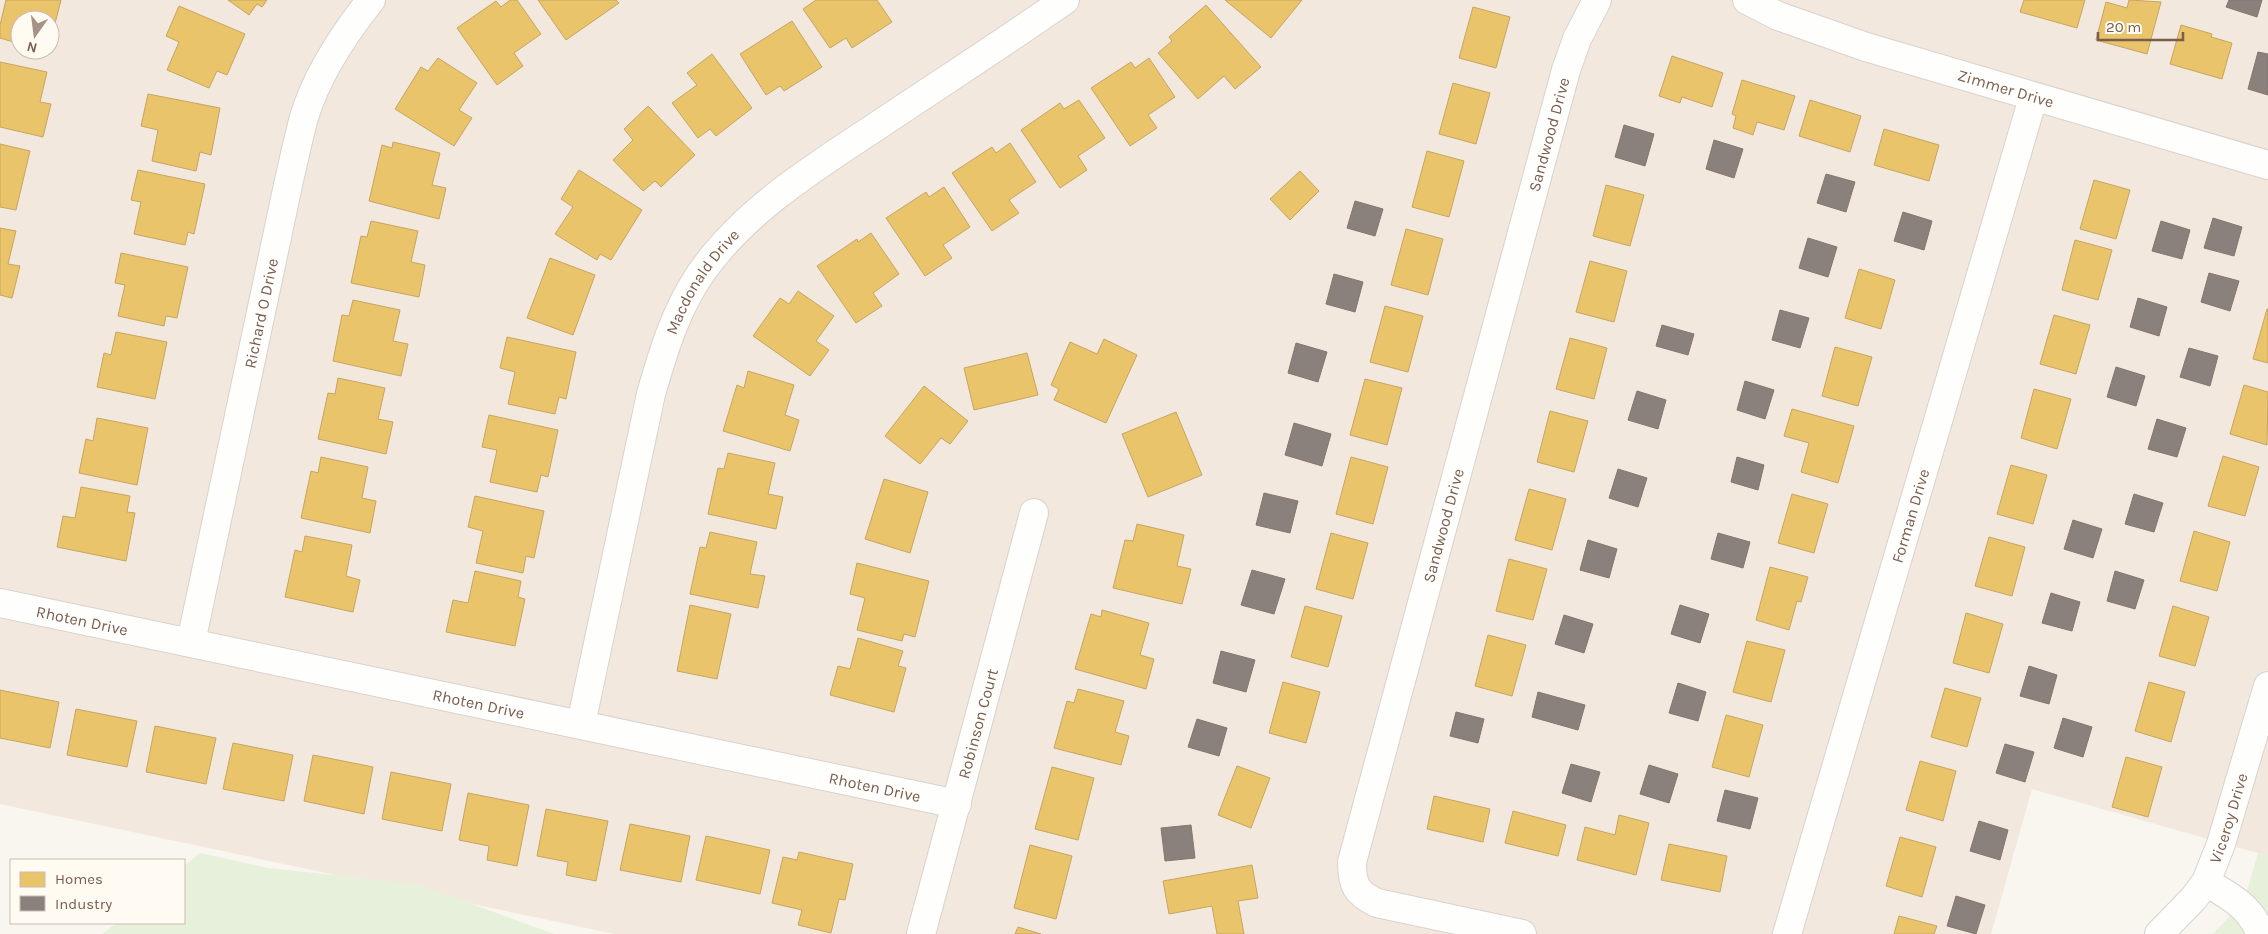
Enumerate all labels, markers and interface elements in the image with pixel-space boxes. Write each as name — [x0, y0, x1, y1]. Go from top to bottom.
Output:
north arrow — [10, 10, 60, 60]
scale bar — [2098, 10, 2183, 42]
text: 20 m — [2106, 18, 2141, 36]
text: N — [25, 38, 39, 57]
street label: Zimmer Drive — [1955, 65, 2056, 112]
street label: Sandwood Drive — [1525, 75, 1574, 194]
street label: Macdonald Drive — [662, 225, 743, 337]
street label: Richard O Drive — [240, 257, 282, 370]
street label: Sandwood Drive — [1419, 466, 1468, 585]
street label: Forman Drive — [1888, 467, 1933, 565]
street label: Rhoten Drive — [34, 602, 130, 640]
street label: Robinson Court — [954, 666, 1002, 781]
street label: Rhoten Drive — [431, 685, 526, 723]
street label: Rhoten Drive — [827, 768, 922, 806]
street label: Viceroy Drive — [2205, 771, 2252, 866]
legend — [10, 859, 185, 924]
text: Homes — [55, 870, 103, 888]
text: Industry — [55, 895, 112, 913]

